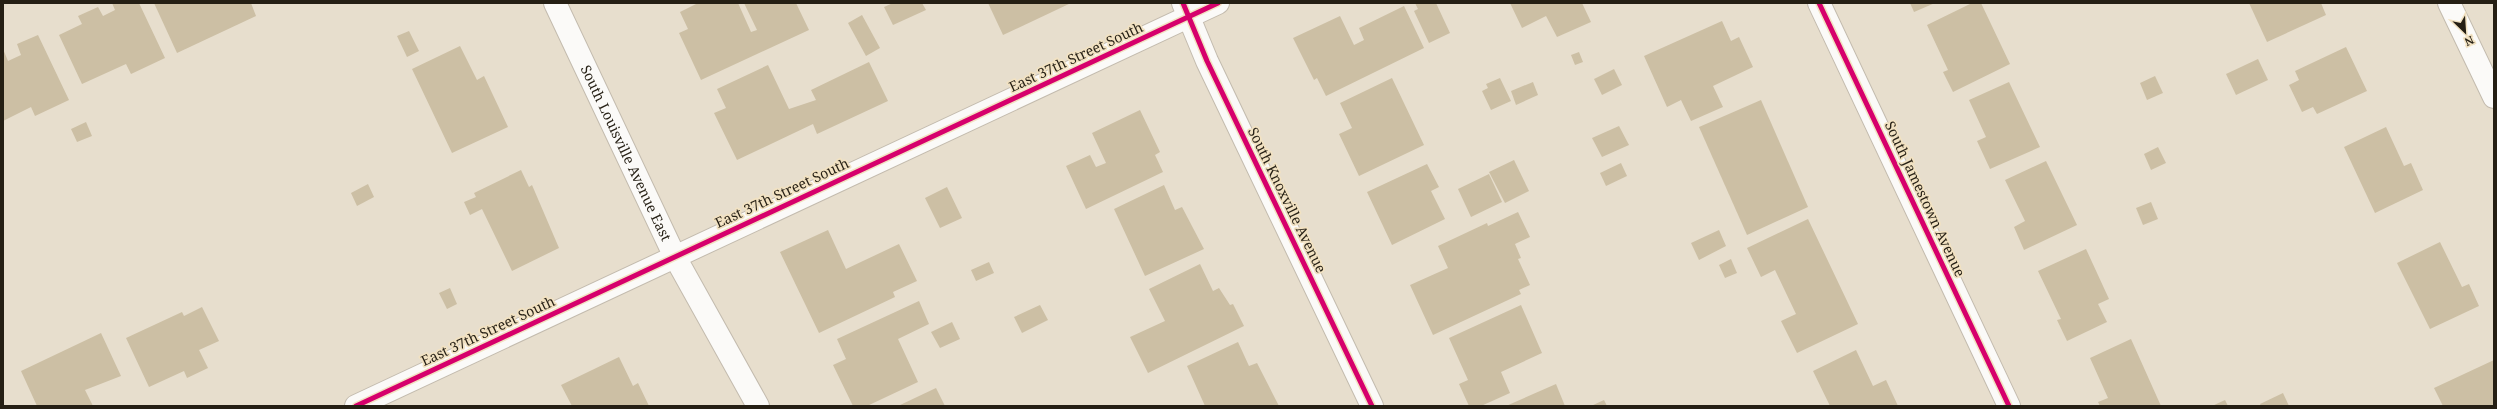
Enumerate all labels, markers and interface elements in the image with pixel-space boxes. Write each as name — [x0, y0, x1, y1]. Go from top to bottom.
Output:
north arrow — [2445, 12, 2485, 52]
street label: East 37th Street South — [1006, 17, 1146, 96]
text: N — [2462, 33, 2477, 50]
street label: South Louisville Avenue East — [577, 62, 676, 244]
street label: South Jamestown Avenue — [1881, 118, 1970, 280]
street label: South Knoxville Avenue — [1244, 124, 1331, 276]
street label: East 37th Street South — [712, 153, 852, 232]
street label: East 37th Street South — [418, 291, 558, 370]

